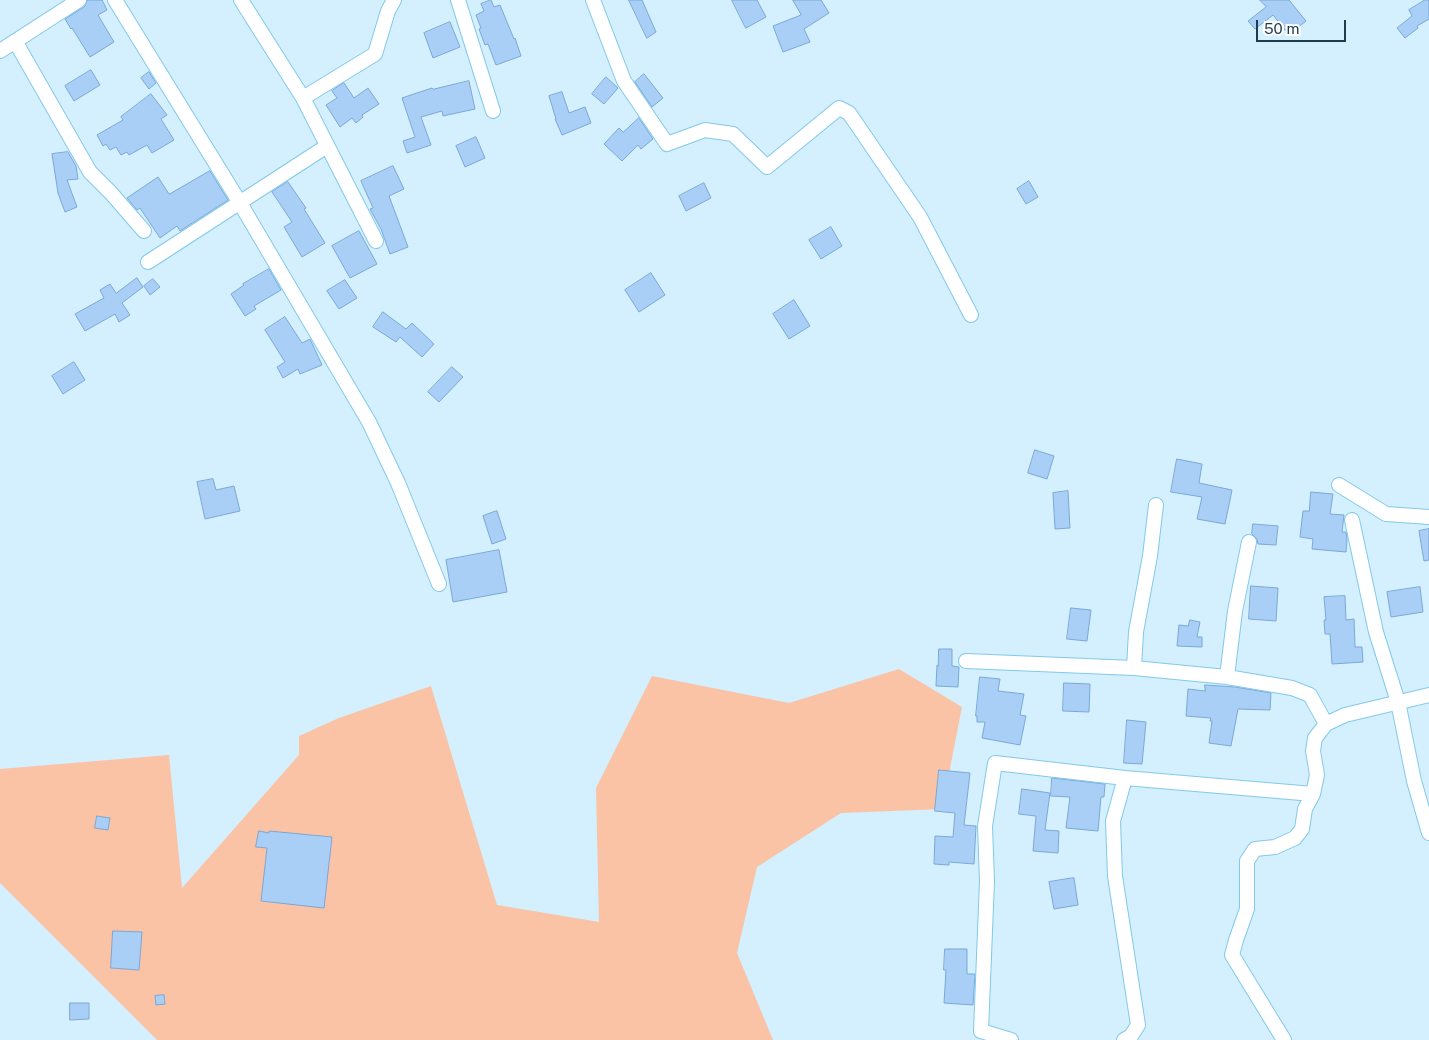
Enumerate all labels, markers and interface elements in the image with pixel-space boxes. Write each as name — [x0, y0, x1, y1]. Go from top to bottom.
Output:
scale bar — [1259, 10, 1349, 42]
text: 50 m — [1264, 20, 1299, 37]

